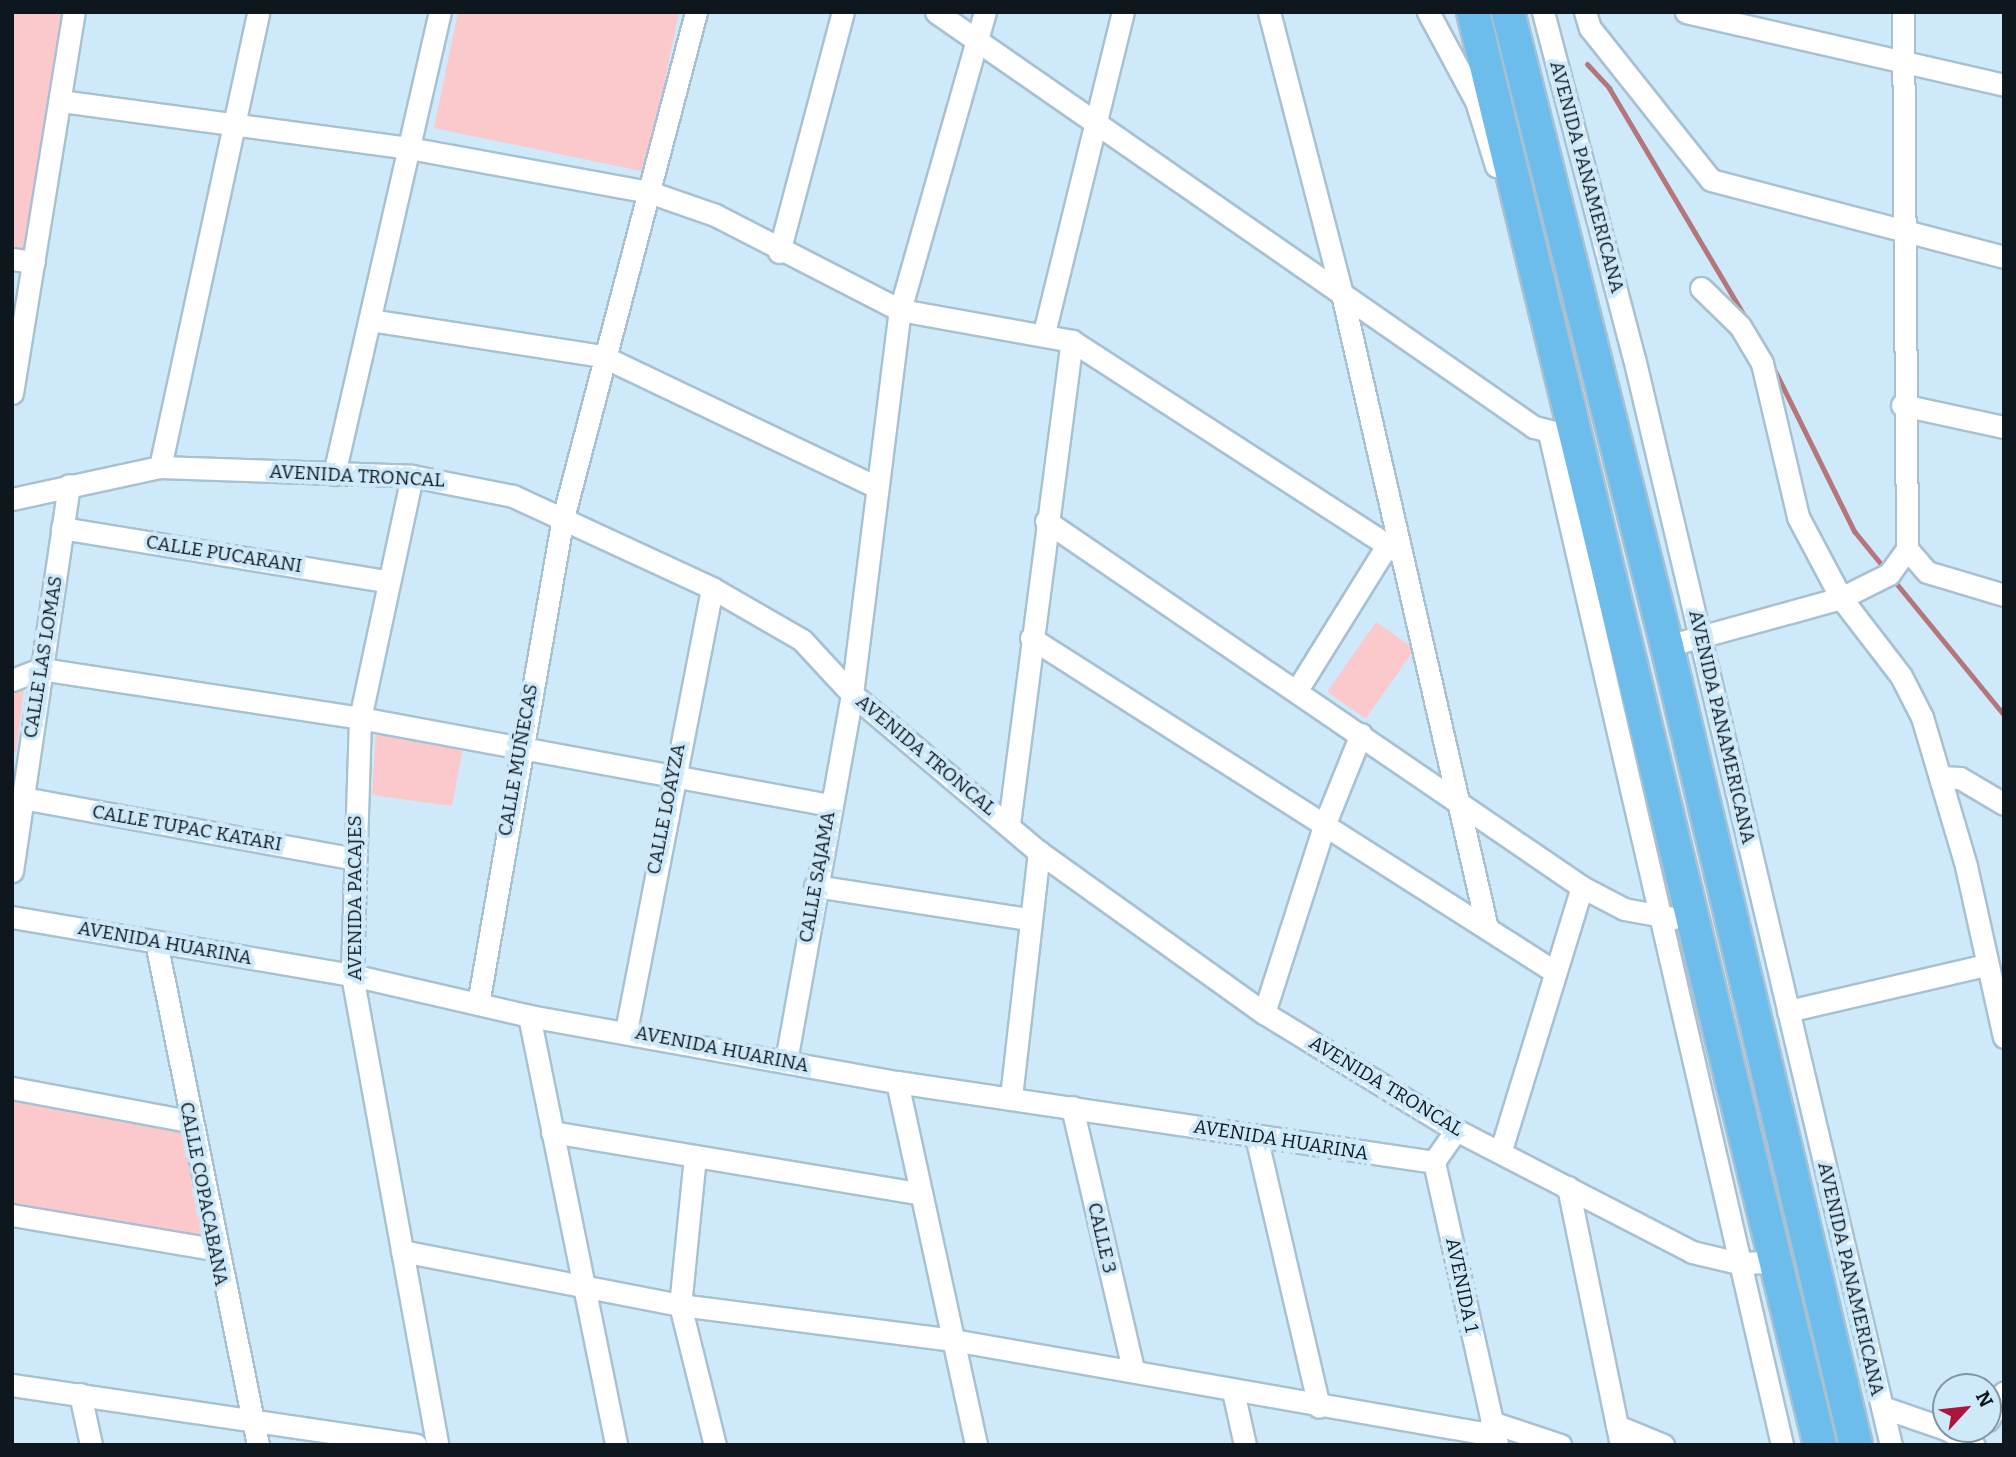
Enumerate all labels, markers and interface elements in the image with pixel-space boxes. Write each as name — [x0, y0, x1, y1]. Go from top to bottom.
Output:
street label: AVENIDA PANAMERICANA — [1545, 58, 1629, 296]
street label: AVENIDA TRONCAL — [269, 460, 445, 492]
street label: CALLE PUCARANI — [144, 530, 304, 578]
street label: CALLE LAS LOMAS — [19, 574, 67, 740]
street label: AVENIDA PANAMERICANA — [1684, 608, 1760, 846]
street label: CALLE MUÑECAS — [493, 682, 543, 838]
street label: AVENIDA TRONCAL — [851, 690, 1001, 820]
street label: CALLE LOAYZA — [642, 742, 690, 876]
street label: CALLE TUPAC KATARI — [90, 800, 284, 856]
street label: CALLE SAJAMA — [794, 810, 840, 944]
street label: AVENIDA PACAJES — [344, 815, 366, 981]
street label: AVENIDA HUARINA — [76, 916, 254, 970]
street label: AVENIDA HUARINA — [633, 1021, 811, 1077]
street label: AVENIDA TRONCAL — [1305, 1031, 1467, 1141]
street label: CALLE COPACABANA — [175, 1100, 233, 1288]
street label: AVENIDA HUARINA — [1192, 1115, 1370, 1165]
street label: AVENIDA PANAMERICANA — [1813, 1160, 1889, 1398]
street label: CALLE 3 — [1083, 1200, 1121, 1276]
street label: AVENIDA 1 — [1441, 1236, 1483, 1334]
north arrow — [1932, 1373, 2002, 1443]
text: N — [1971, 1387, 1998, 1411]

